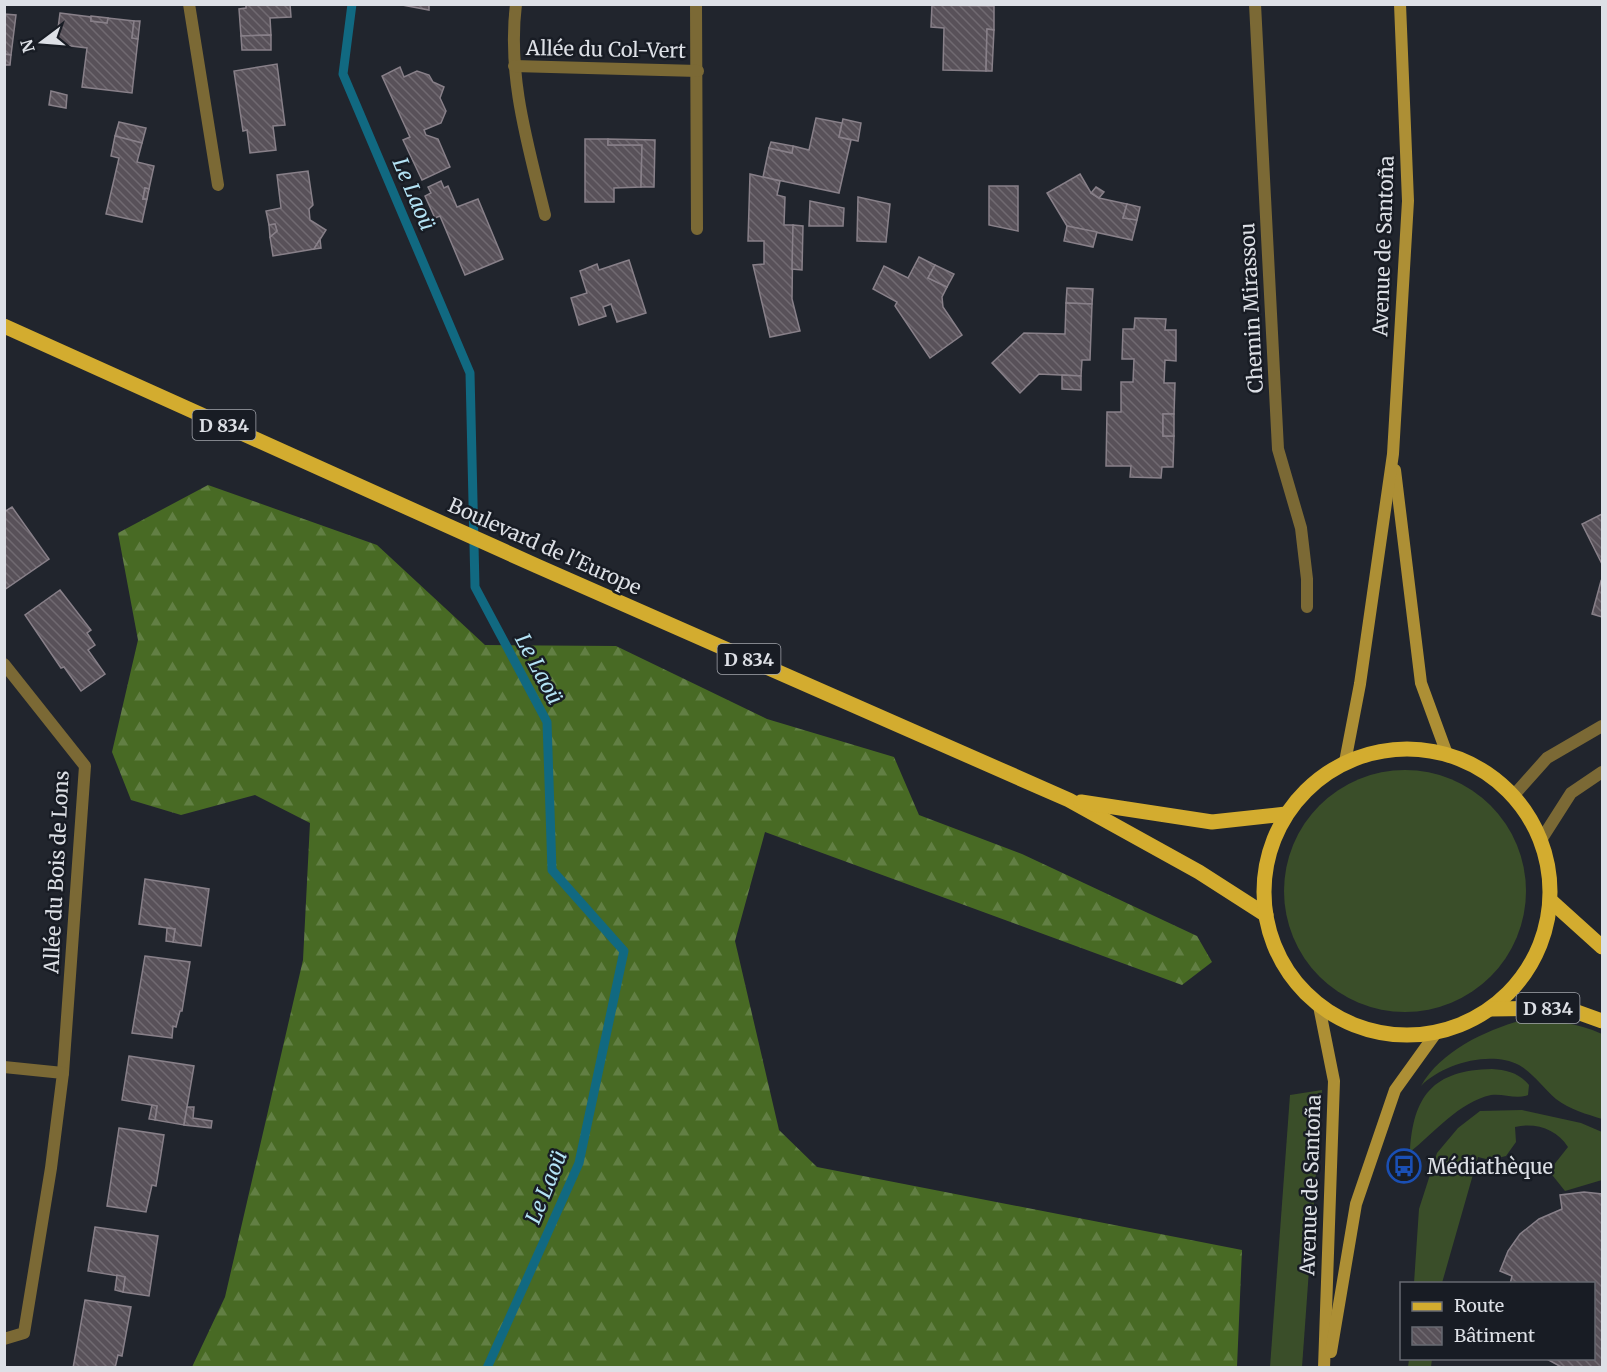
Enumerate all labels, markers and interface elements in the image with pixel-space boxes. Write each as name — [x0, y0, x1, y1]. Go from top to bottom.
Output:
north arrow — [12, 12, 72, 72]
street label: Allée du Col-Vert — [525, 35, 686, 63]
text: N — [16, 37, 39, 55]
water label: Le Laoü — [387, 154, 441, 234]
street label: Avenue de Santoña — [1367, 155, 1399, 338]
street label: Chemin Mirassou — [1234, 222, 1268, 394]
road number: D 834 — [192, 410, 256, 440]
street label: Boulevard de l'Europe — [444, 492, 646, 600]
water label: Le Laoü — [509, 629, 569, 709]
road number: D 834 — [718, 644, 780, 674]
street label: Allée du Bois de Lons — [38, 770, 74, 975]
road number: D 834 — [1516, 993, 1580, 1023]
street label: Avenue de Santoña — [1294, 1094, 1326, 1277]
water label: Le Laoü — [519, 1147, 573, 1227]
bus stop icon: Médiathèque — [1386, 1148, 1422, 1184]
place label: Médiathèque — [1427, 1154, 1553, 1179]
legend — [1400, 1282, 1595, 1360]
text: Route — [1454, 1294, 1504, 1317]
text: Bâtiment — [1454, 1324, 1535, 1347]

